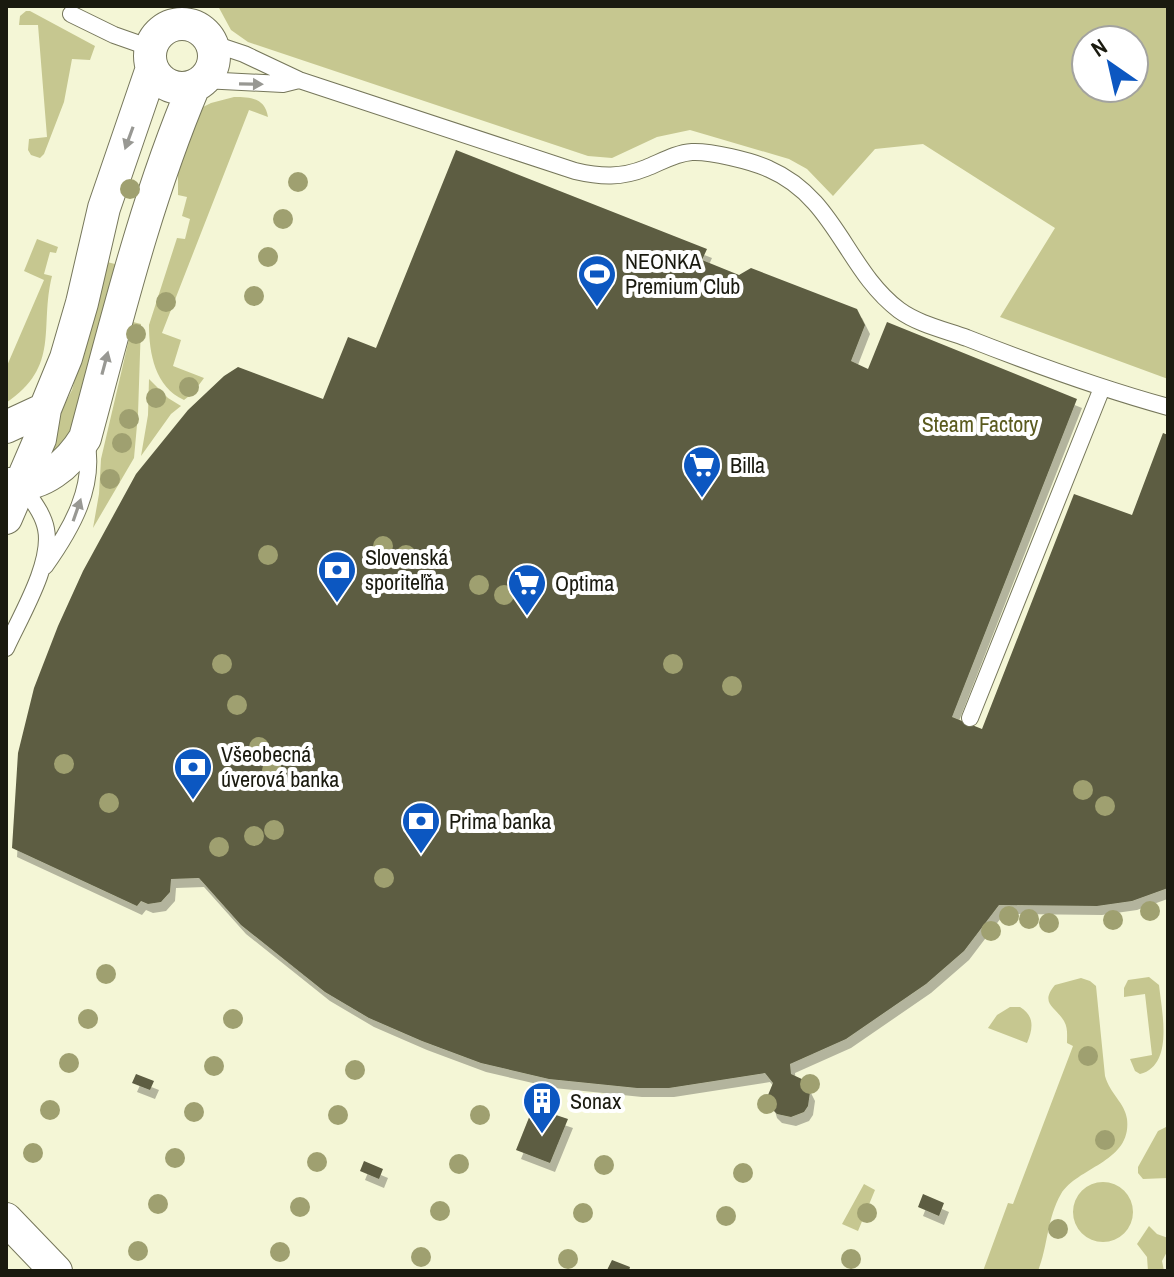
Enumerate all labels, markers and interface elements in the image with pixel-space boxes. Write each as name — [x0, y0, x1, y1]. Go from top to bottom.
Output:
north arrow — [1070, 24, 1150, 104]
text: N — [1085, 31, 1113, 63]
one-way arrow — [239, 78, 264, 90]
one-way arrow — [122, 126, 134, 150]
place label: NEONKA Premium Club — [625, 246, 740, 301]
sports icon: NEONKA Premium Club — [576, 253, 618, 308]
one-way arrow — [100, 350, 112, 375]
park label: Steam Factory — [922, 409, 1038, 439]
supermarket icon: Billa — [681, 444, 723, 499]
place label: Billa — [730, 450, 765, 480]
one-way arrow — [72, 498, 84, 522]
place label: Slovenská sporiteľňa — [365, 542, 448, 597]
bank icon: Slovenská sporiteľňa — [316, 549, 358, 604]
supermarket icon: Optima — [506, 562, 548, 617]
place label: Optima — [555, 568, 614, 598]
place label: Všeobecná úverová banka — [221, 739, 339, 794]
bank icon: Všeobecná úverová banka — [172, 746, 214, 801]
bank icon: Prima banka — [400, 800, 442, 855]
place label: Prima banka — [449, 806, 551, 836]
building icon: Sonax — [521, 1080, 563, 1135]
place label: Sonax — [570, 1086, 621, 1116]

